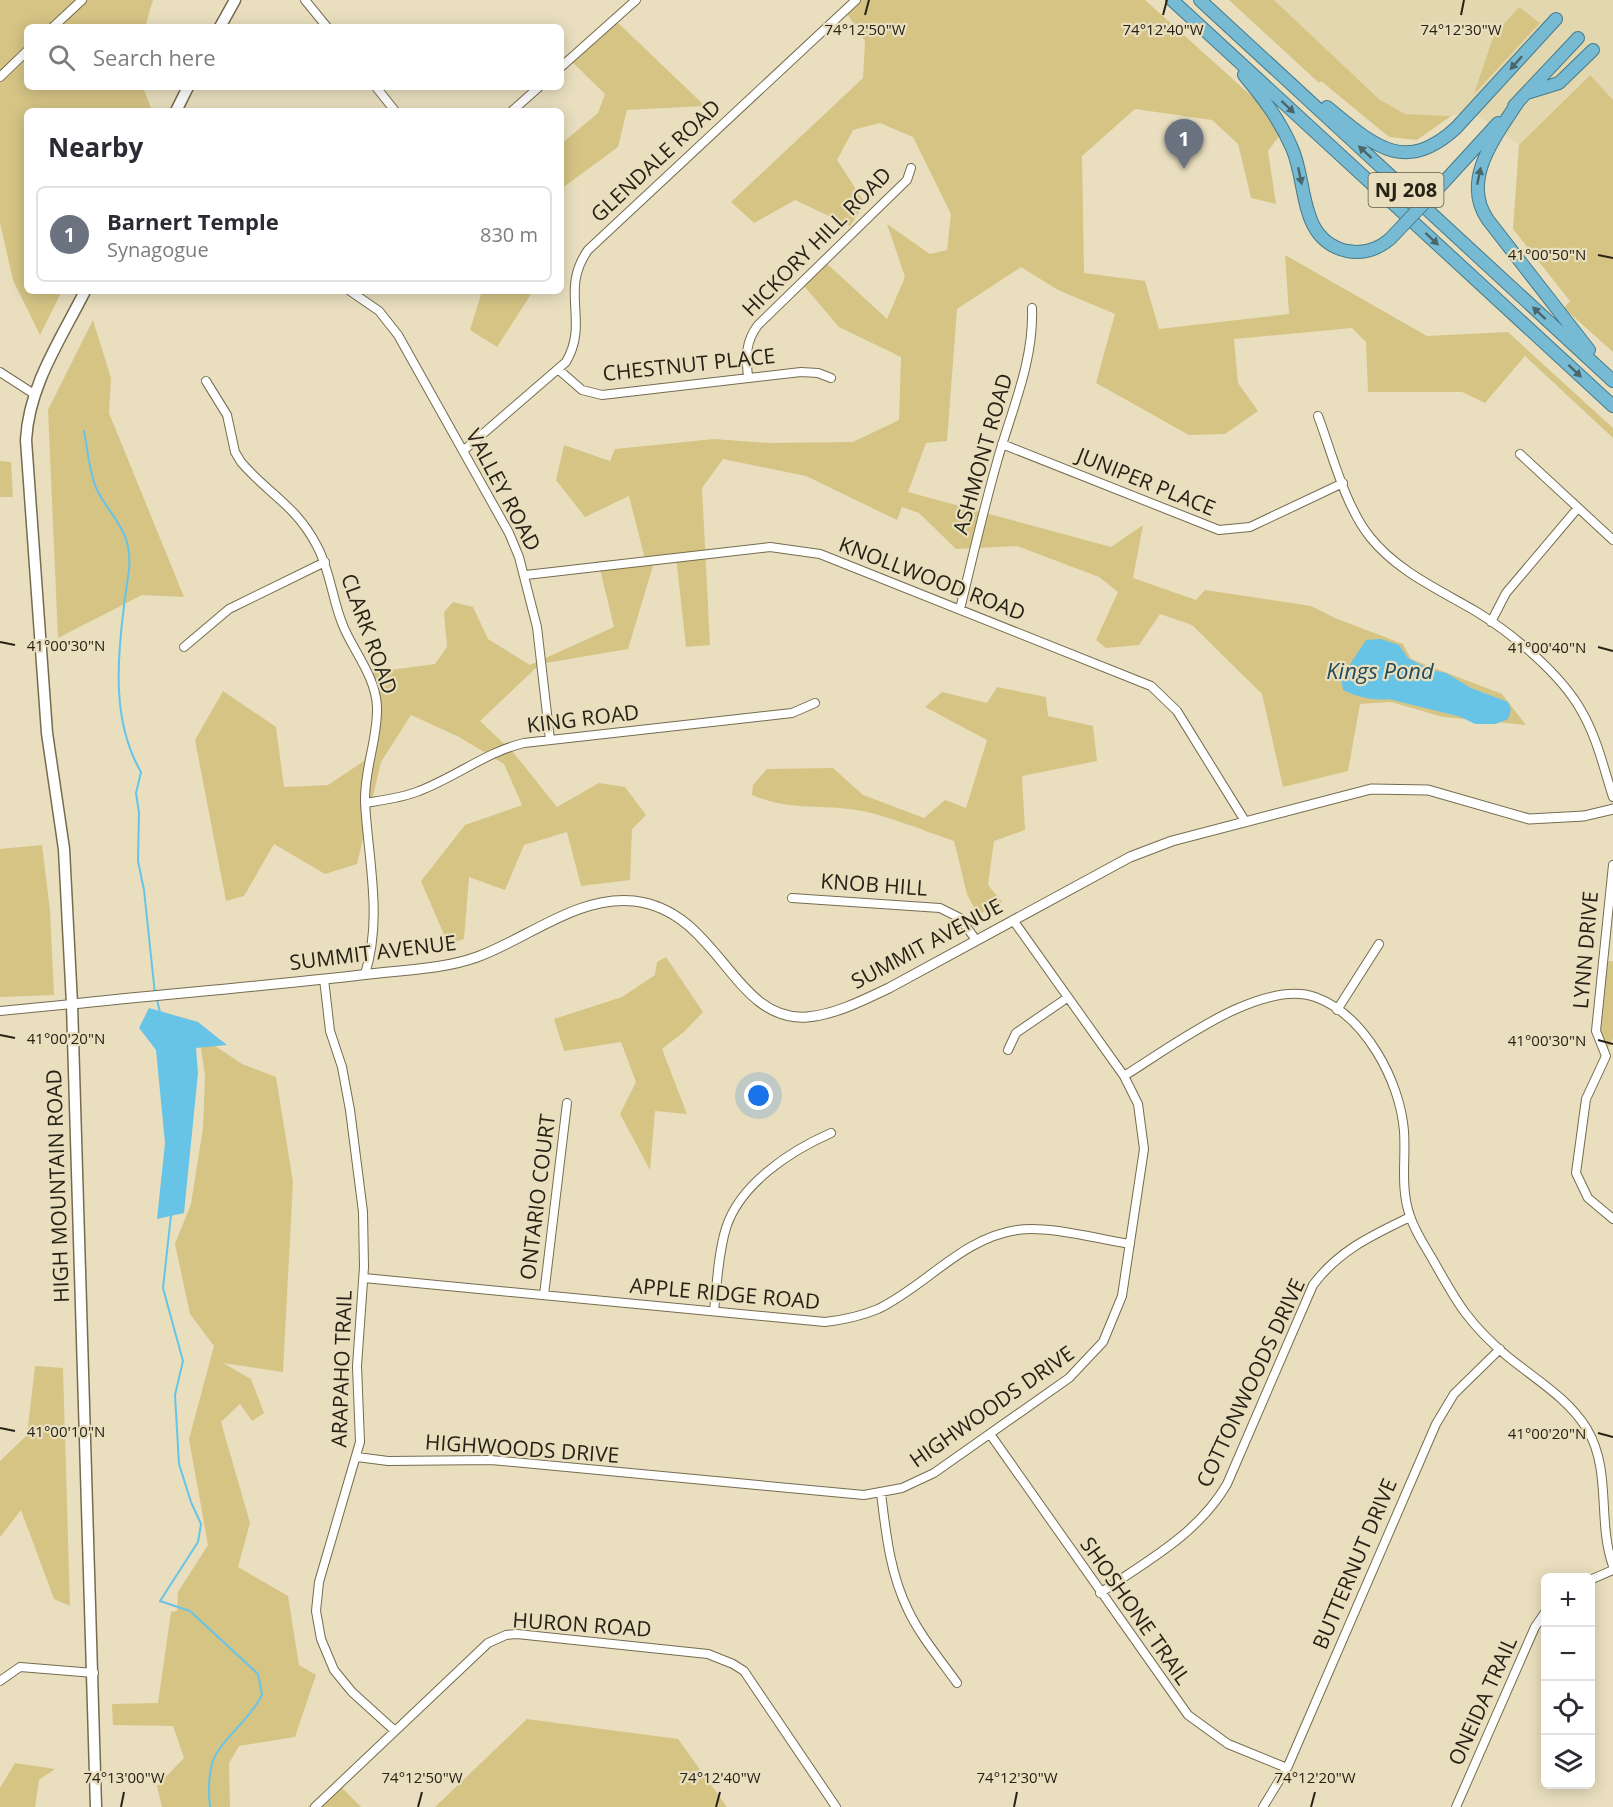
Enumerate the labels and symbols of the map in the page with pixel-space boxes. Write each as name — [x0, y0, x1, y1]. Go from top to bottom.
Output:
text: 74°12'50"W — [825, 19, 906, 39]
text: 74°12'40"W — [1123, 19, 1204, 39]
text: 74°12'30"W — [1421, 19, 1502, 39]
one-way arrow — [1510, 55, 1524, 69]
street label: GLENDALE ROAD — [584, 93, 726, 228]
one-way arrow — [1281, 100, 1296, 114]
pin: 1 — [1164, 120, 1204, 169]
one-way arrow — [1358, 146, 1373, 159]
street label: HICKORY HILL ROAD — [736, 161, 897, 322]
one-way arrow — [1296, 167, 1306, 185]
one-way arrow — [1475, 167, 1484, 186]
road number: NJ 208 — [1368, 173, 1444, 207]
one-way arrow — [1424, 232, 1439, 245]
text: 41°00'50"N — [1508, 244, 1586, 264]
one-way arrow — [1532, 306, 1546, 320]
street label: CHESTNUT PLACE — [601, 341, 777, 387]
one-way arrow — [1567, 364, 1582, 377]
street label: ASHMONT ROAD — [946, 370, 1018, 537]
street label: VALLEY ROAD — [460, 424, 548, 555]
street label: JUNIPER PLACE — [1071, 440, 1220, 522]
street label: KNOLLWOOD ROAD — [835, 530, 1030, 627]
street label: CLARK ROAD — [335, 569, 405, 698]
text: 41°00'30"N — [27, 635, 105, 655]
text: 41°00'40"N — [1508, 637, 1586, 657]
water label: Kings Pond — [1326, 655, 1435, 685]
street label: KING ROAD — [525, 697, 641, 739]
street label: KNOB HILL — [820, 866, 929, 902]
street label: LYNN DRIVE — [1566, 890, 1604, 1010]
street label: SUMMIT AVENUE — [846, 891, 1007, 995]
street label: SUMMIT AVENUE — [288, 928, 458, 976]
text: 41°00'20"N — [27, 1028, 105, 1048]
text: 41°00'30"N — [1508, 1030, 1586, 1050]
street label: HIGH MOUNTAIN ROAD — [39, 1069, 75, 1303]
your location — [744, 1081, 773, 1110]
street label: ONTARIO COURT — [513, 1112, 561, 1281]
street label: APPLE RIDGE ROAD — [629, 1271, 821, 1315]
street label: COTTONWOODS DRIVE — [1189, 1274, 1311, 1492]
street label: ARAPAHO TRAIL — [324, 1290, 358, 1448]
street label: HIGHWOODS DRIVE — [904, 1339, 1079, 1473]
text: 41°00'10"N — [27, 1421, 105, 1441]
text: 41°00'20"N — [1508, 1423, 1586, 1443]
street label: HIGHWOODS DRIVE — [424, 1427, 620, 1469]
street label: BUTTERNUT DRIVE — [1305, 1474, 1403, 1653]
street label: SHOSHONE TRAIL — [1074, 1531, 1197, 1690]
street label: HURON ROAD — [512, 1605, 652, 1643]
street label: ONEIDA TRAIL — [1441, 1632, 1523, 1769]
text: 74°13'00"W — [84, 1767, 165, 1787]
text: 74°12'50"W — [382, 1767, 463, 1787]
text: 74°12'40"W — [680, 1767, 761, 1787]
text: 74°12'30"W — [977, 1767, 1058, 1787]
text: 74°12'20"W — [1275, 1767, 1356, 1787]

